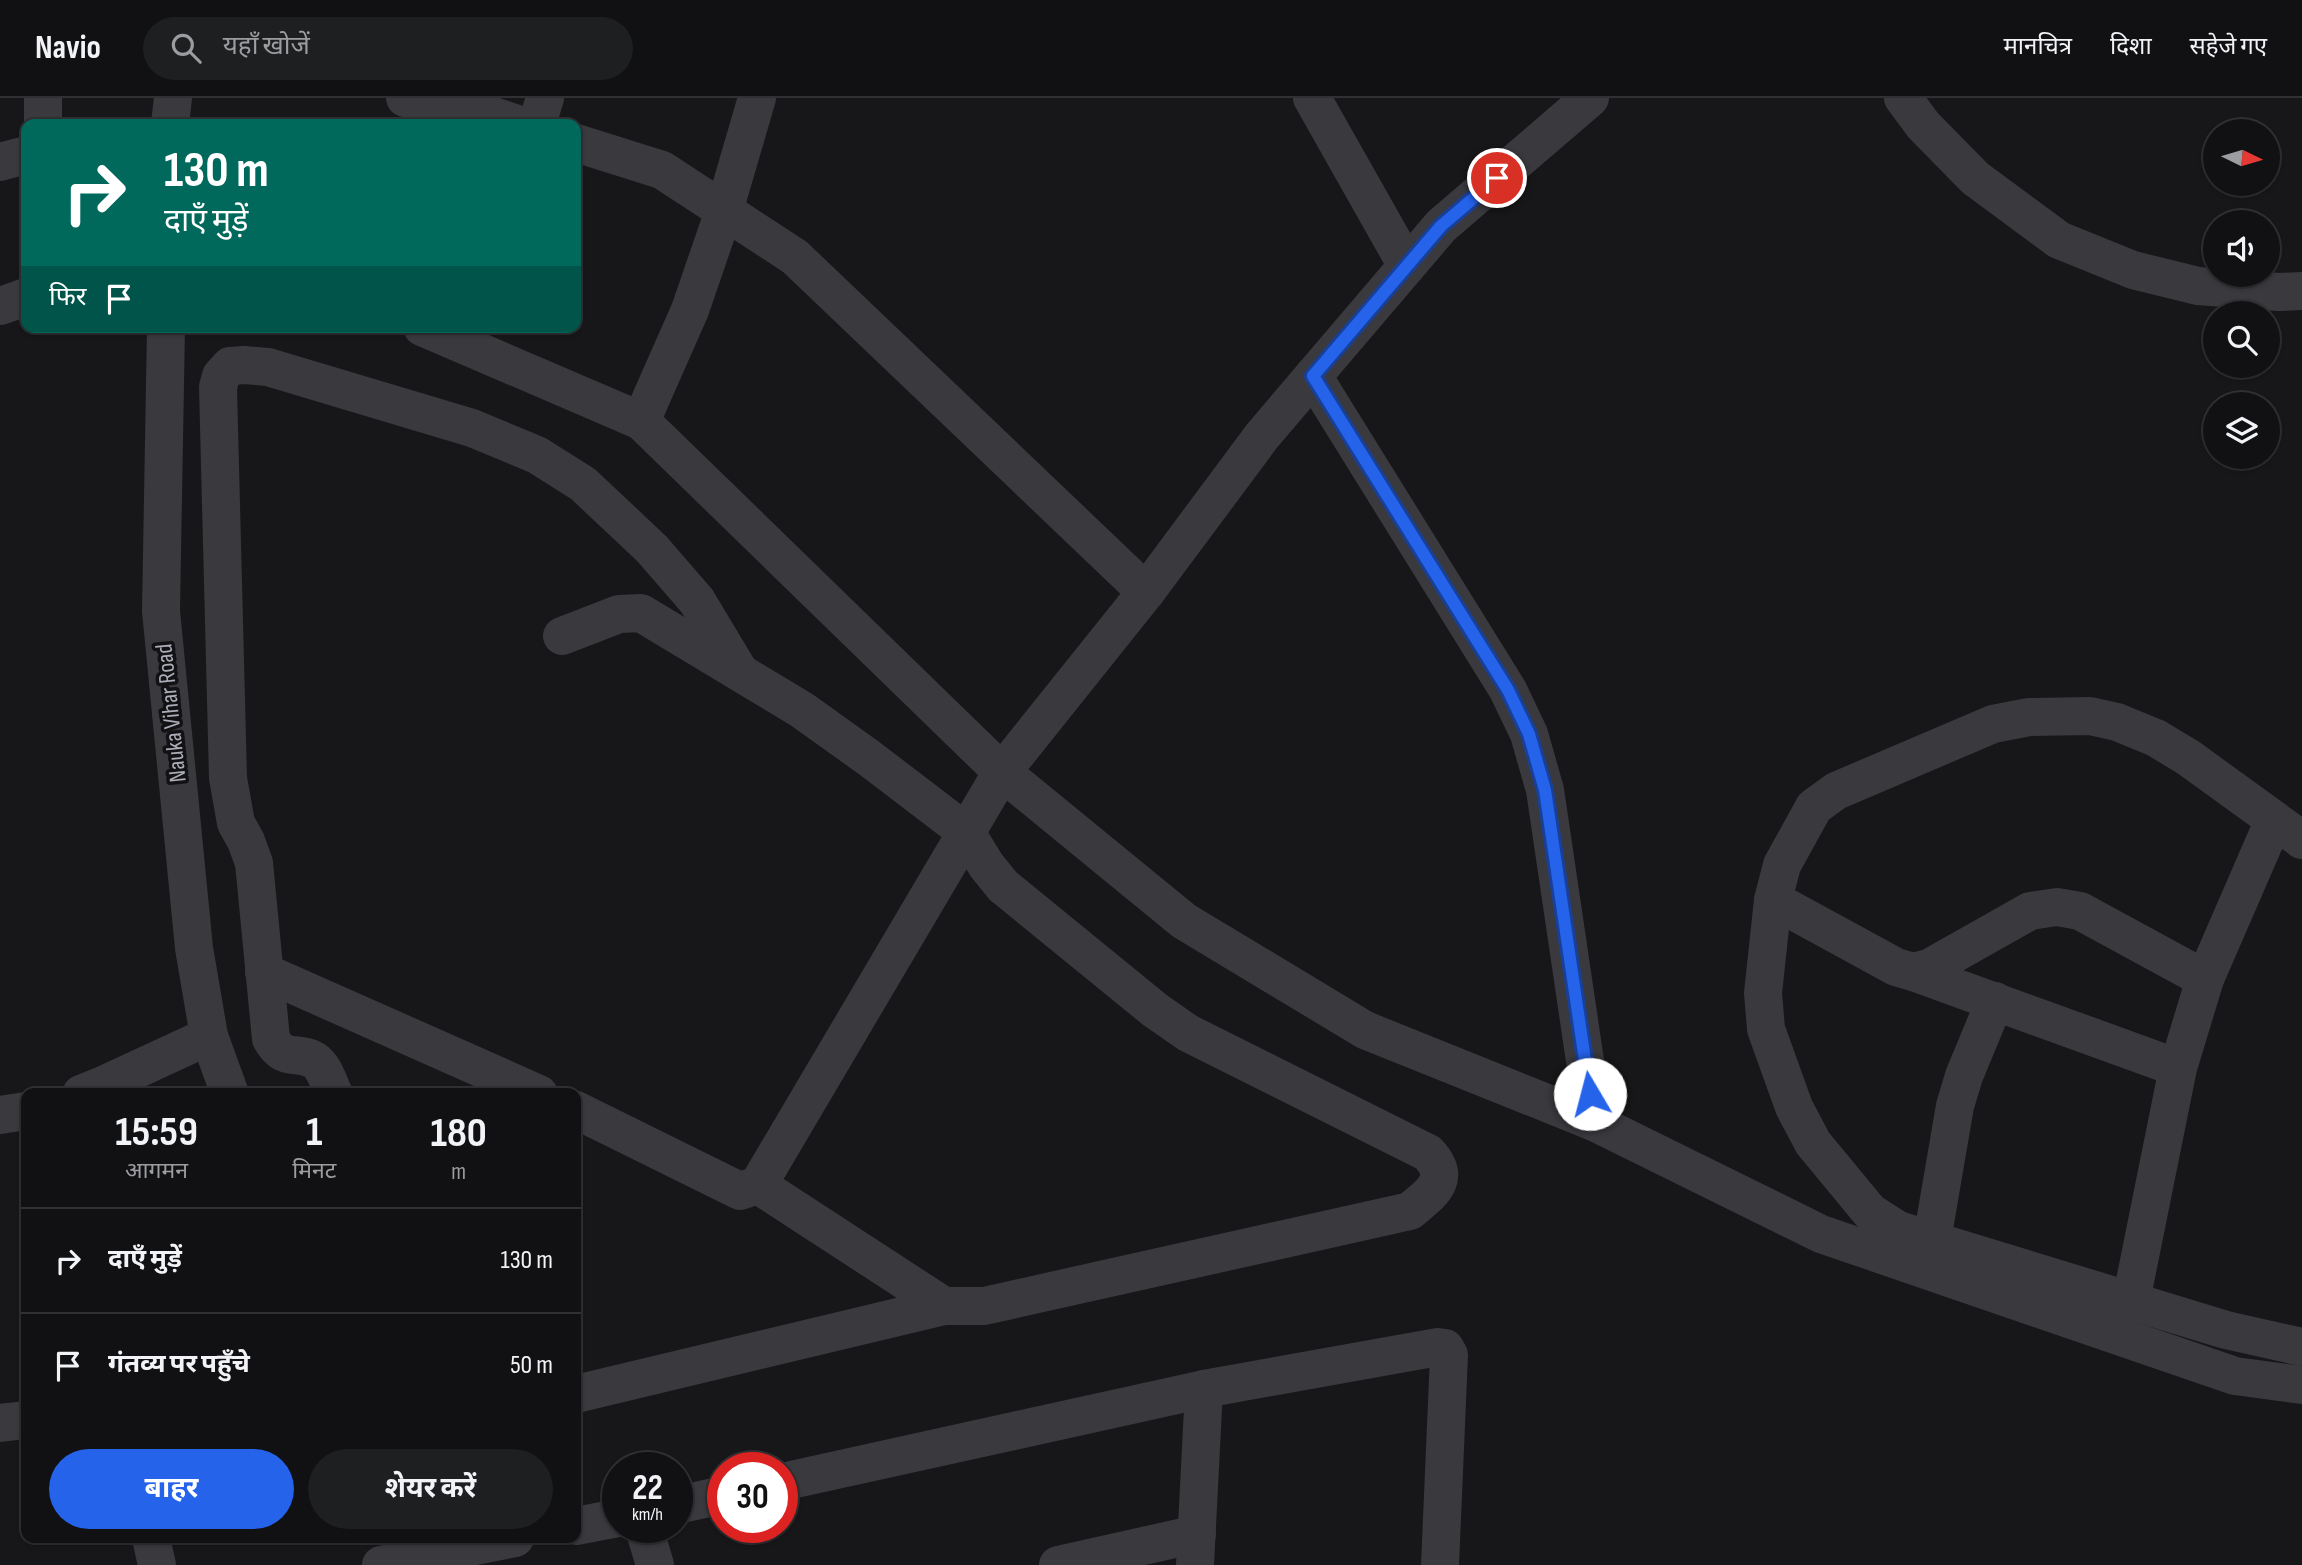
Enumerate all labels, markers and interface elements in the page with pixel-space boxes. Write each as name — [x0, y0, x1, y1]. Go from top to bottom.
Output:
search box — [143, 17, 633, 80]
text: Navio — [35, 28, 101, 68]
icon: search — [167, 29, 205, 67]
text: यहाँ खोजें — [223, 31, 310, 62]
text: मानचित्र — [2004, 32, 2072, 61]
text: दिशा — [2110, 32, 2152, 61]
text: सहेजे गए — [2190, 32, 2267, 61]
north arrow — [2203, 119, 2280, 196]
map controls — [2203, 119, 2280, 469]
text: 130 m — [164, 142, 269, 201]
icon: right — [49, 147, 140, 238]
pin — [1467, 148, 1527, 208]
icon: arrive — [1478, 159, 1516, 197]
text: दाएँ मुड़ें — [164, 202, 248, 241]
button: sound — [2203, 210, 2280, 287]
icon: arrive — [100, 280, 138, 318]
text: फिर — [49, 282, 86, 313]
button: search — [2203, 301, 2280, 378]
button: layers — [2203, 392, 2280, 469]
street label: Nauka Vihar Road — [149, 642, 193, 784]
position arrow — [1553, 1057, 1627, 1131]
text: 15:59 — [115, 1107, 198, 1158]
text: 1 — [306, 1107, 322, 1158]
text: 180 — [430, 1108, 487, 1159]
text: आगमन — [125, 1157, 188, 1185]
text: मिनट — [292, 1157, 336, 1185]
text: m — [451, 1158, 466, 1186]
icon: right — [49, 1242, 87, 1280]
text: दाएँ मुड़ें — [108, 1244, 182, 1275]
text: 130 m — [501, 1245, 553, 1276]
icon: arrive — [49, 1347, 87, 1385]
text: गंतव्य पर पहुँचे — [108, 1349, 250, 1380]
text: 50 m — [510, 1350, 553, 1381]
button: बाहर — [49, 1449, 294, 1529]
button: शेयर करें — [308, 1449, 553, 1529]
speed limit sign: 30 — [707, 1452, 798, 1543]
text: 22 — [632, 1467, 663, 1510]
text: km/h — [632, 1504, 663, 1525]

